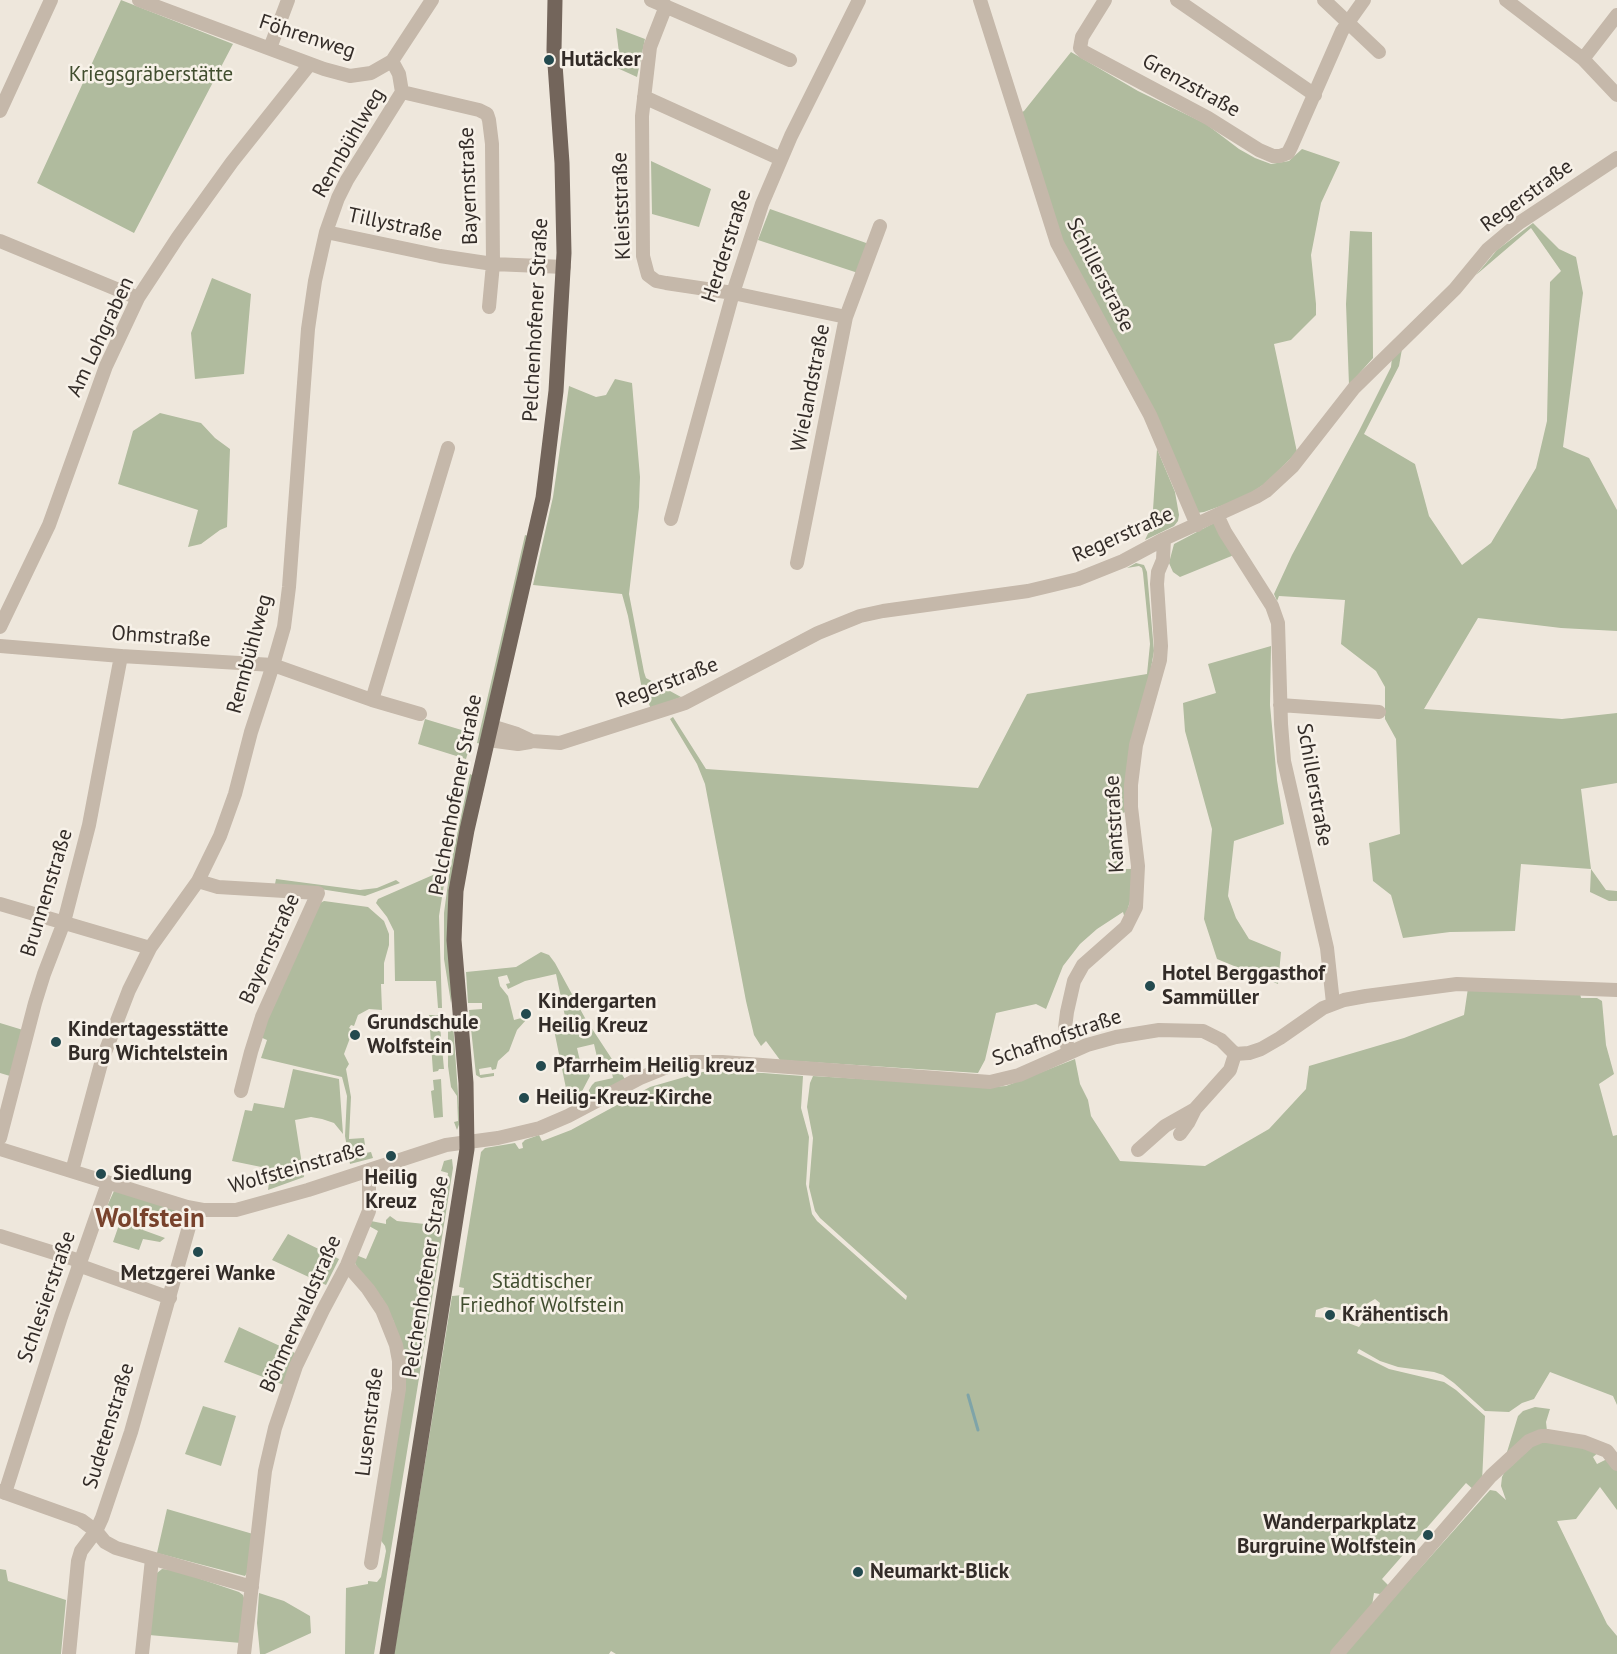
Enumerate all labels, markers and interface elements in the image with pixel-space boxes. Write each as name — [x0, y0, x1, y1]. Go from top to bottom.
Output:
street label: Föhrenweg — [256, 10, 358, 64]
place label: Hutäcker — [561, 47, 641, 73]
street label: Grenzstraße — [1138, 49, 1244, 123]
marker: Hutäcker — [542, 53, 556, 67]
park label: Kriegsgräberstätte — [69, 62, 233, 88]
street label: Rennbühlweg — [308, 84, 390, 202]
street label: Bayernstraße — [454, 127, 484, 245]
street label: Kleiststraße — [608, 152, 636, 260]
street label: Regerstraße — [1476, 154, 1578, 238]
street label: Herderstraße — [697, 186, 757, 306]
street label: Tillystraße — [345, 203, 445, 247]
street label: Schillerstraße — [1061, 214, 1139, 336]
street label: Pelchenhofener Straße — [518, 217, 554, 423]
street label: Am Lohgraben — [62, 273, 140, 401]
street label: Wielandstraße — [786, 322, 836, 454]
street label: Regerstraße — [1069, 502, 1177, 568]
street label: Rennbühlweg — [222, 592, 278, 716]
street label: Ohmstraße — [110, 621, 212, 653]
street label: Regerstraße — [612, 652, 722, 714]
street label: Pelchenhofener Straße — [424, 692, 488, 898]
street label: Schillerstraße — [1291, 722, 1337, 848]
street label: Kantstraße — [1100, 774, 1130, 874]
street label: Brunnenstraße — [16, 826, 78, 960]
street label: Bayernstraße — [234, 890, 306, 1008]
place label: Hotel Berggasthof Sammüller — [1162, 961, 1325, 1011]
marker: Hotel Berggasthof Sammüller — [1143, 979, 1157, 993]
place label: Kindergarten Heilig Kreuz — [538, 989, 656, 1039]
street label: Schafhofstraße — [989, 1004, 1125, 1072]
marker: Kindergarten Heilig Kreuz — [519, 1007, 533, 1021]
place label: Grundschule Wolfstein — [367, 1010, 479, 1060]
place label: Kindertagesstätte Burg Wichtelstein — [68, 1017, 228, 1067]
marker: Grundschule Wolfstein — [348, 1028, 362, 1042]
marker: Kindertagesstätte Burg Wichtelstein — [49, 1035, 63, 1049]
place label: Pfarrheim Heilig kreuz — [553, 1053, 755, 1079]
marker: Pfarrheim Heilig kreuz — [534, 1059, 548, 1073]
place label: Heilig-Kreuz-Kirche — [536, 1085, 712, 1111]
marker: Heilig-Kreuz-Kirche — [517, 1091, 531, 1105]
street label: Wolfsteinstraße — [226, 1136, 368, 1200]
marker: Heilig Kreuz — [384, 1149, 398, 1163]
place label: Siedlung — [113, 1161, 192, 1187]
place label: Heilig Kreuz — [364, 1165, 418, 1215]
marker: Siedlung — [94, 1167, 108, 1181]
street label: Pelchenhofener Straße — [398, 1174, 454, 1380]
district label: Wolfstein — [95, 1203, 205, 1235]
street label: Schlesierstraße — [13, 1228, 81, 1366]
street label: Böhmerwaldstraße — [255, 1231, 347, 1397]
marker: Metzgerei Wanke — [191, 1245, 205, 1259]
place label: Metzgerei Wanke — [121, 1261, 275, 1287]
park label: Städtischer Friedhof Wolfstein — [460, 1269, 624, 1319]
place label: Krähentisch — [1342, 1302, 1448, 1328]
marker: Krähentisch — [1323, 1308, 1337, 1322]
street label: Sudetenstraße — [78, 1360, 140, 1492]
street label: Lusenstraße — [351, 1366, 389, 1478]
place label: Wanderparkplatz Burgruine Wolfstein — [1237, 1510, 1416, 1560]
marker: Wanderparkplatz Burgruine Wolfstein — [1421, 1528, 1435, 1542]
place label: Neumarkt-Blick — [870, 1559, 1009, 1585]
marker: Neumarkt-Blick — [851, 1565, 865, 1579]

